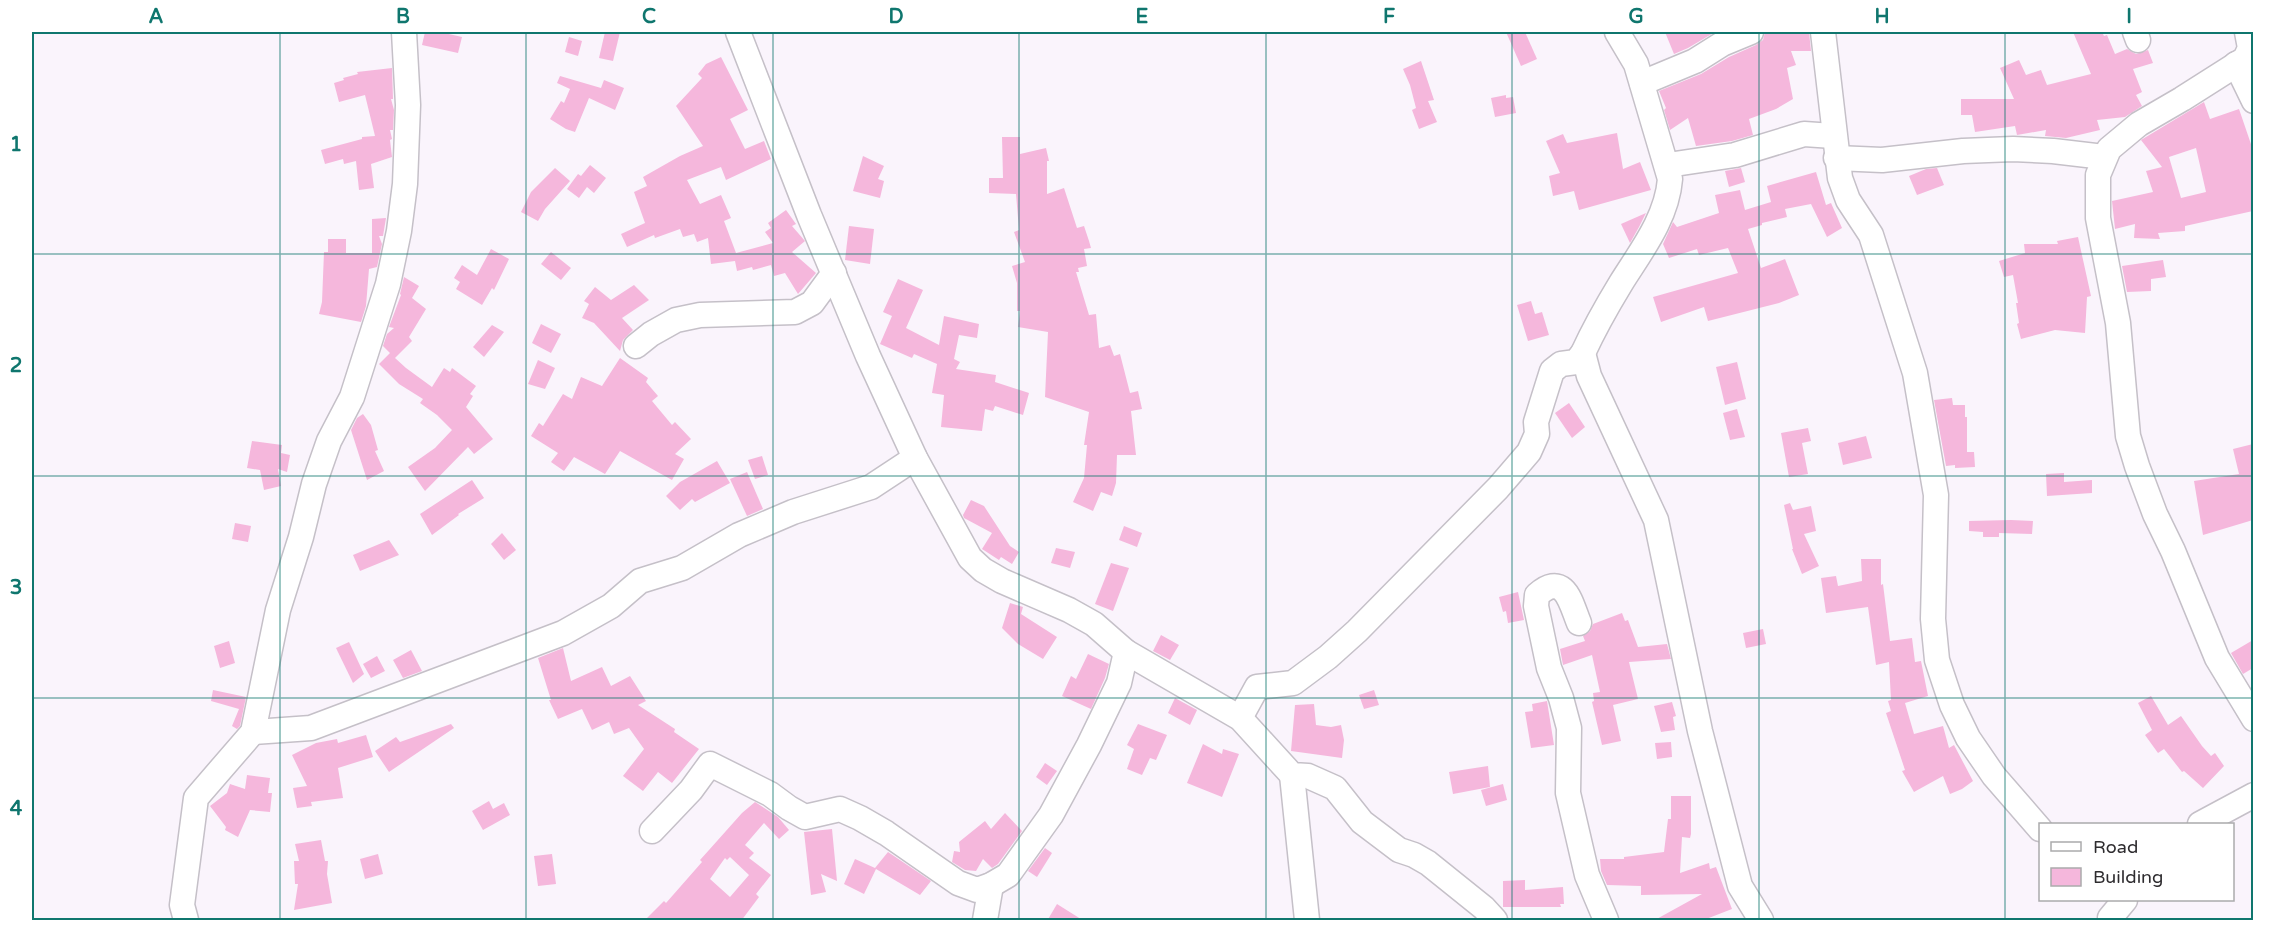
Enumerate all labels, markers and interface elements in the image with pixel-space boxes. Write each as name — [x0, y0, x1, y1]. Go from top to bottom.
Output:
text: A — [149, 5, 164, 29]
text: B — [396, 5, 410, 29]
text: C — [642, 5, 656, 29]
text: D — [888, 5, 904, 29]
text: E — [1136, 5, 1149, 29]
text: F — [1383, 5, 1395, 29]
text: G — [1628, 5, 1644, 29]
text: H — [1874, 5, 1890, 29]
text: I — [2126, 5, 2132, 29]
text: 1 — [10, 133, 22, 157]
text: 2 — [10, 354, 22, 378]
text: 3 — [10, 576, 22, 600]
text: 4 — [10, 797, 23, 821]
legend — [2039, 823, 2234, 901]
text: Road — [2093, 836, 2138, 858]
text: Building — [2093, 866, 2163, 888]

